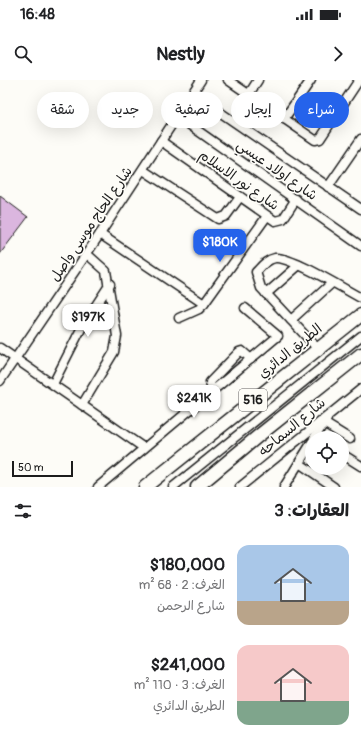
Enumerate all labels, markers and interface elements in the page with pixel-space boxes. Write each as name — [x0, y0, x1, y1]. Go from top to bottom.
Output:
text: 16:48 — [20, 5, 55, 24]
icon: search — [12, 43, 34, 65]
text: Nestly — [156, 43, 205, 66]
icon: forward — [327, 43, 349, 65]
chip: شقة — [37, 92, 89, 128]
chip: جديد — [97, 92, 153, 128]
chip: تصفية — [161, 92, 223, 128]
chip: إيجار — [231, 92, 286, 128]
chip: شراء — [294, 92, 349, 128]
street label: شارع اولاد عيسي — [231, 136, 321, 207]
street label: شارع نور الاسلام — [195, 146, 282, 216]
street label: شارع الحاج موسى واصل — [46, 163, 137, 285]
pin: $180K — [192, 229, 248, 263]
text: $180K — [202, 234, 238, 250]
pin: $197K — [60, 304, 116, 338]
text: $197K — [71, 309, 105, 325]
street label: الطريق الدائري — [255, 320, 327, 384]
pin: $241K — [166, 385, 222, 419]
road number: 516 — [239, 389, 267, 411]
text: $241K — [177, 390, 211, 406]
street label: شارع السماحه — [255, 394, 329, 461]
map controls — [305, 431, 349, 475]
button: locate — [305, 431, 349, 475]
scale bar — [12, 459, 73, 478]
text: 50 m — [18, 461, 44, 474]
icon: filters — [12, 500, 34, 522]
text: العقارات: 3 — [274, 500, 349, 521]
text: $180,000 — [150, 554, 225, 575]
icon: home — [269, 561, 317, 609]
text: الغرف: 2 · 68 m² — [139, 577, 225, 593]
text: شارع الرحمن — [157, 598, 225, 614]
text: $241,000 — [151, 654, 225, 675]
icon: home — [269, 661, 317, 709]
text: الغرف: 3 · 110 m² — [134, 677, 225, 693]
text: الطريق الدائري — [153, 698, 225, 714]

